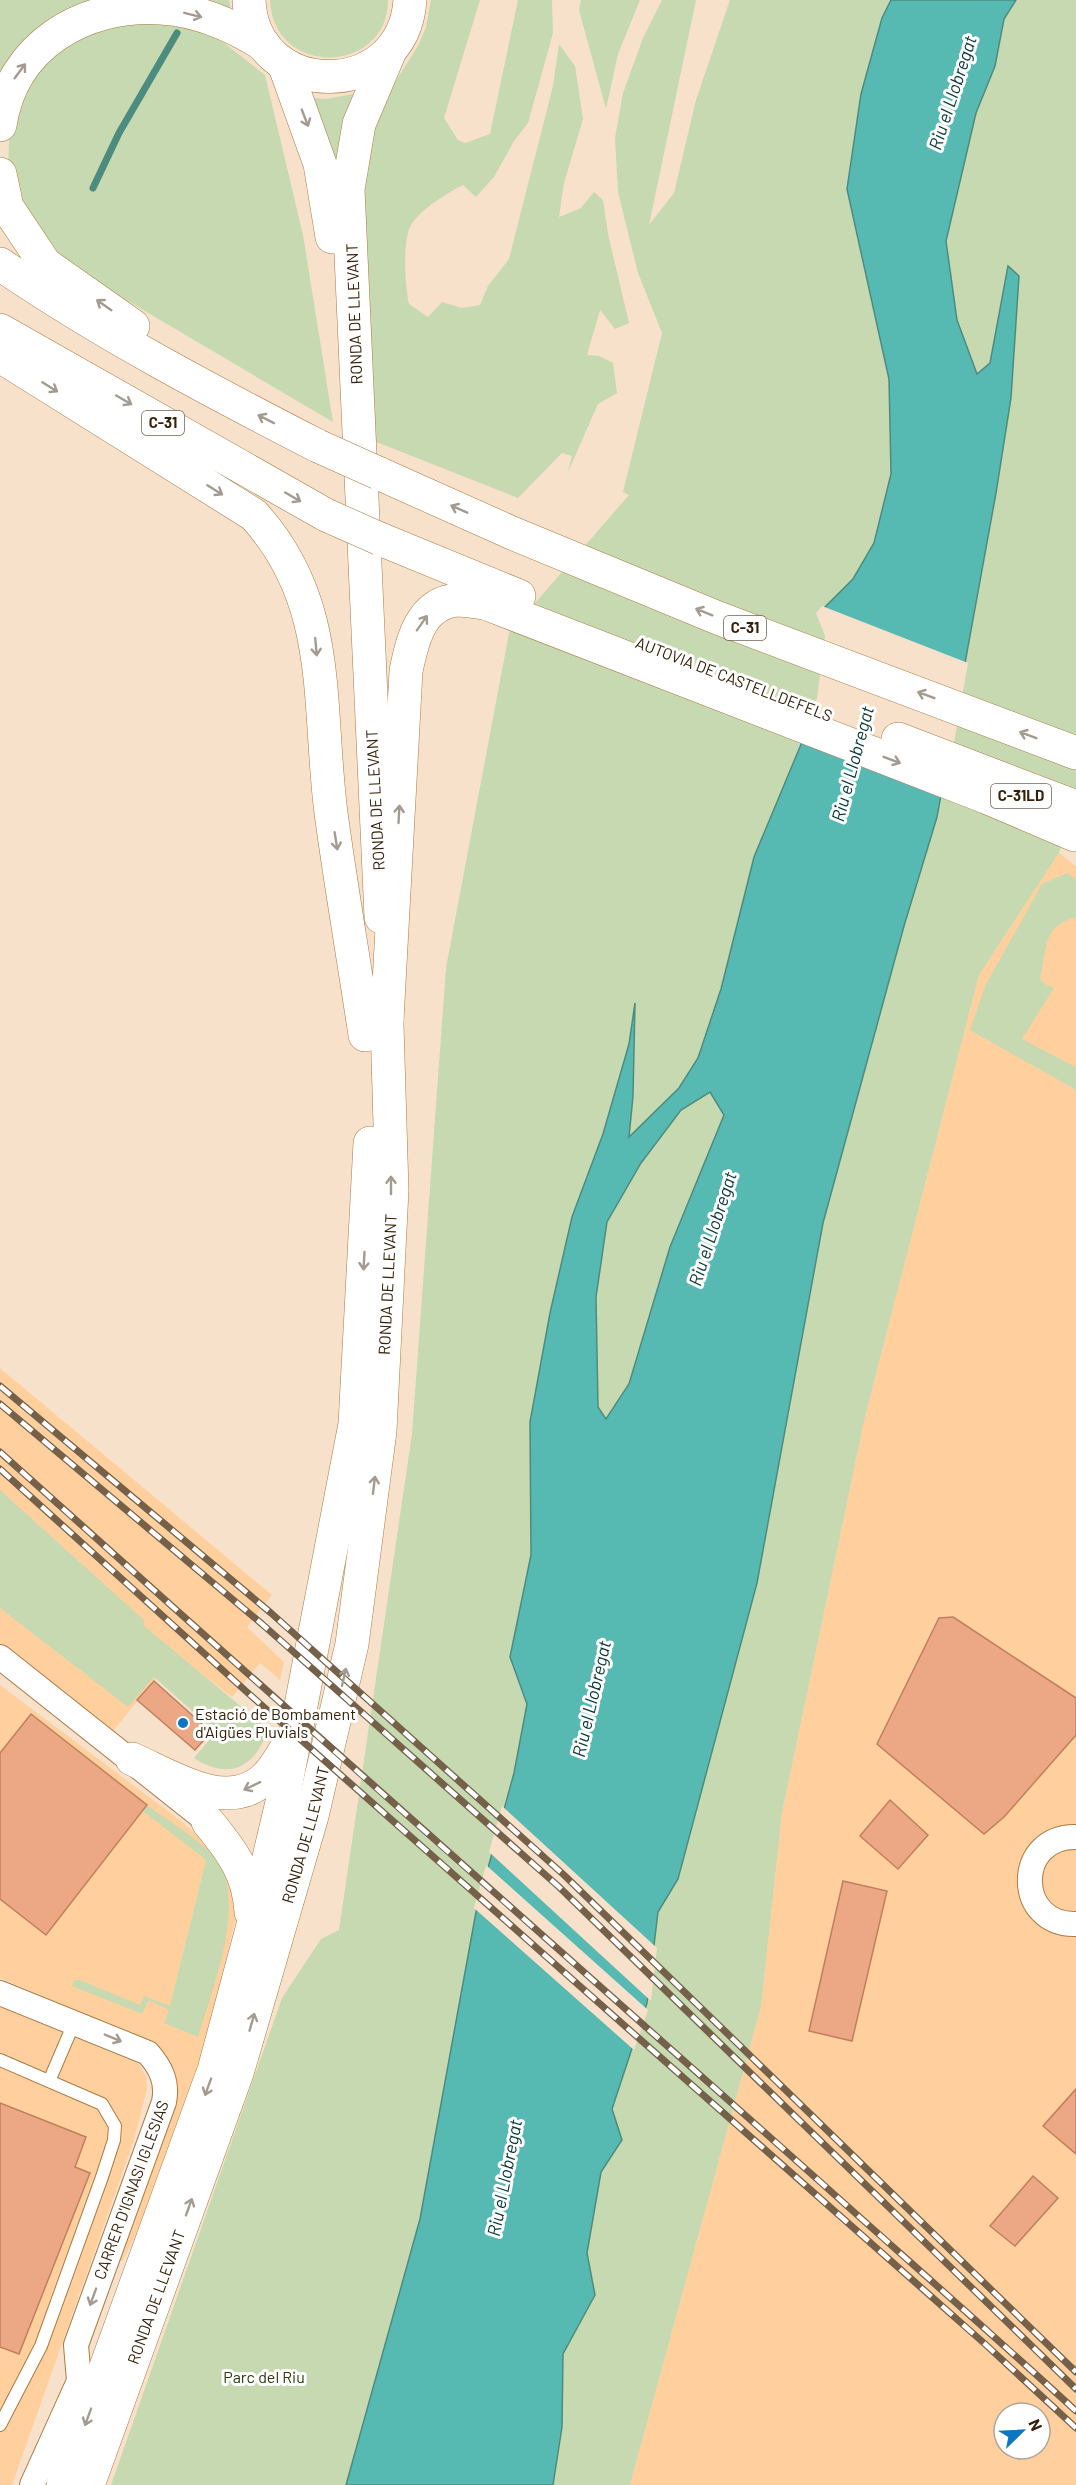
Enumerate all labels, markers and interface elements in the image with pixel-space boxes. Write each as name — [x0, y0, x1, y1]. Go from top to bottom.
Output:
one-way arrow — [183, 9, 202, 21]
water label: Riu el Llobregat — [923, 32, 981, 152]
one-way arrow — [13, 63, 26, 79]
one-way arrow — [301, 108, 312, 127]
street label: RONDA DE LLEVANT — [342, 243, 365, 385]
one-way arrow — [96, 299, 112, 311]
one-way arrow — [41, 381, 58, 393]
one-way arrow — [115, 395, 132, 407]
road number: C-31 — [142, 411, 184, 435]
one-way arrow — [258, 413, 275, 425]
one-way arrow — [206, 484, 223, 496]
one-way arrow — [284, 491, 301, 503]
one-way arrow — [450, 503, 468, 514]
one-way arrow — [695, 606, 714, 617]
one-way arrow — [416, 615, 428, 631]
road number: C-31 — [724, 616, 766, 640]
street label: AUTOVIA DE CASTELLDEFELS — [633, 632, 835, 725]
one-way arrow — [311, 636, 322, 656]
one-way arrow — [917, 688, 936, 699]
water label: Riu el Llobregat — [826, 703, 878, 824]
one-way arrow — [1019, 728, 1038, 739]
street label: RONDA DE LLEVANT — [361, 729, 388, 871]
one-way arrow — [882, 756, 901, 767]
road number: C-31LD — [991, 784, 1051, 808]
one-way arrow — [393, 805, 404, 825]
one-way arrow — [330, 830, 341, 850]
water label: Riu el Llobregat — [683, 1168, 741, 1288]
one-way arrow — [385, 1176, 397, 1196]
street label: RONDA DE LLEVANT — [374, 1213, 400, 1355]
one-way arrow — [359, 1250, 370, 1270]
one-way arrow — [368, 1475, 379, 1495]
water label: Riu el Llobregat — [567, 1638, 615, 1759]
one-way arrow — [339, 1668, 351, 1687]
place label: Estació de Bombament d'Aigües Pluvials — [195, 1704, 356, 1741]
marker: Estació de Bombament d'Aigües Pluvials — [176, 1716, 190, 1730]
street label: RONDA DE LLEVANT — [277, 1764, 332, 1905]
one-way arrow — [244, 1781, 262, 1793]
one-way arrow — [247, 2013, 258, 2032]
one-way arrow — [103, 2033, 121, 2045]
one-way arrow — [202, 2077, 213, 2095]
street label: CARRER D'IGNASI IGLESIAS — [89, 2098, 172, 2282]
water label: Riu el Llobregat — [482, 2117, 526, 2238]
one-way arrow — [184, 2198, 195, 2217]
street label: RONDA DE LLEVANT — [123, 2227, 189, 2366]
one-way arrow — [87, 2287, 98, 2306]
park label: Parc del Riu — [223, 2367, 305, 2386]
north arrow — [992, 2401, 1052, 2461]
one-way arrow — [81, 2407, 92, 2426]
text: N — [1025, 2416, 1047, 2433]

